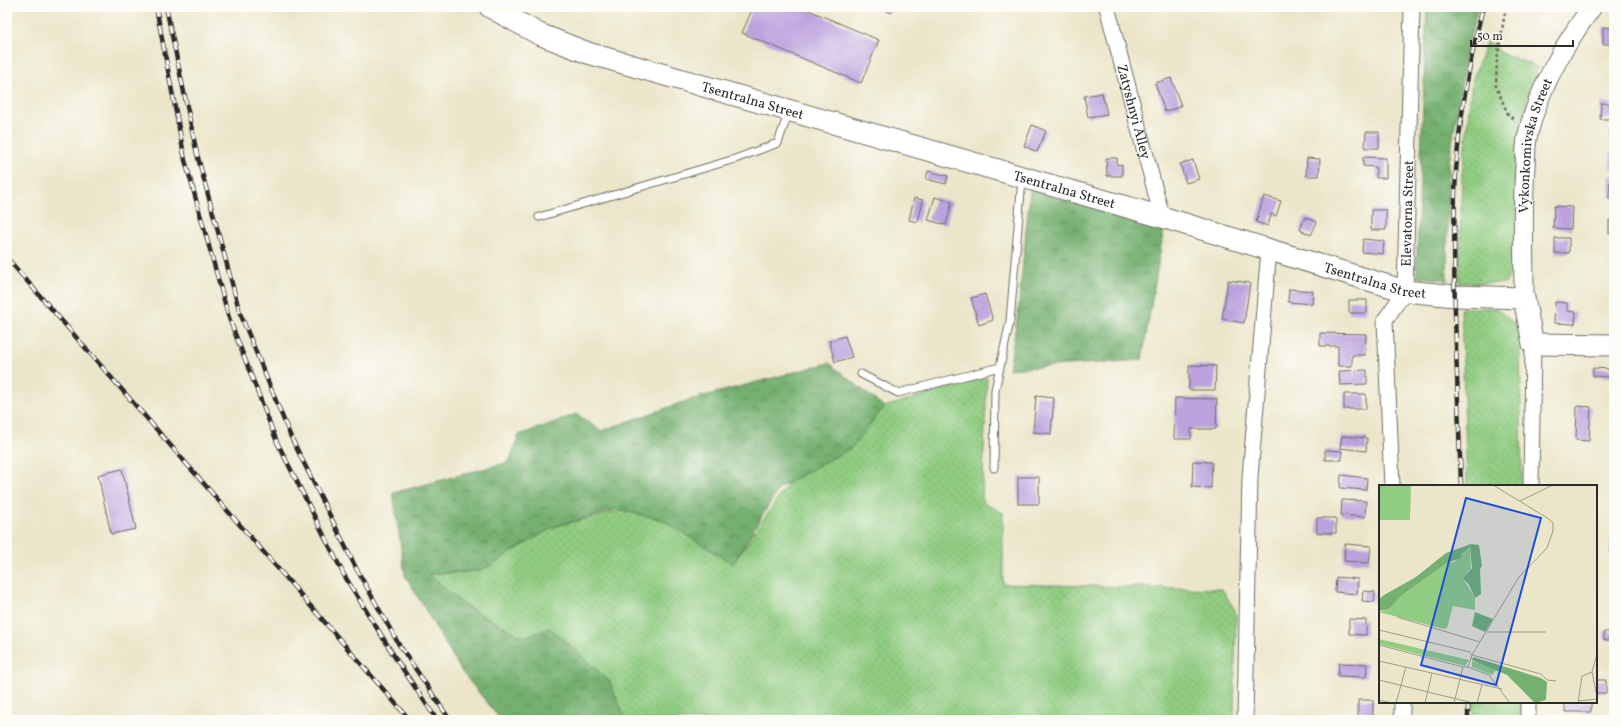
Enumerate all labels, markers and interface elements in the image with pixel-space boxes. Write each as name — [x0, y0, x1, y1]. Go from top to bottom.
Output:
scale bar — [1471, 22, 1573, 48]
text: 50 m — [1477, 29, 1503, 45]
street label: Zatyshnyi Alley — [1111, 62, 1155, 162]
street label: Vykonkomivska Street — [1515, 75, 1558, 213]
street label: Tsentralna Street — [699, 78, 806, 125]
street label: Elevatorna Street — [1398, 160, 1419, 267]
street label: Tsentralna Street — [1011, 167, 1117, 214]
street label: Tsentralna Street — [1321, 259, 1427, 304]
inset map — [1379, 485, 1597, 703]

